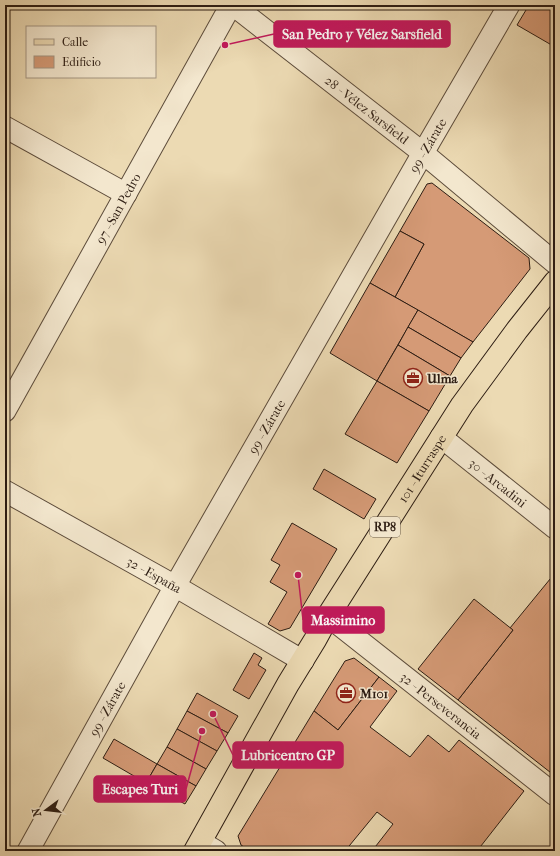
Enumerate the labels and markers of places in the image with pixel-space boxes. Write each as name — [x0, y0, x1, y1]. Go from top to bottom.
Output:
callout: San Pedro y Vélez Sarsfield — [274, 21, 450, 47]
office icon: Ulma — [402, 367, 424, 389]
place label: Ulma — [426, 371, 459, 386]
callout: Massimino — [303, 607, 384, 633]
office icon: M101 — [335, 682, 357, 704]
place label: M101 — [359, 686, 389, 701]
callout: Lubricentro GP — [233, 742, 343, 768]
callout: Escapes Turi — [94, 776, 186, 802]

